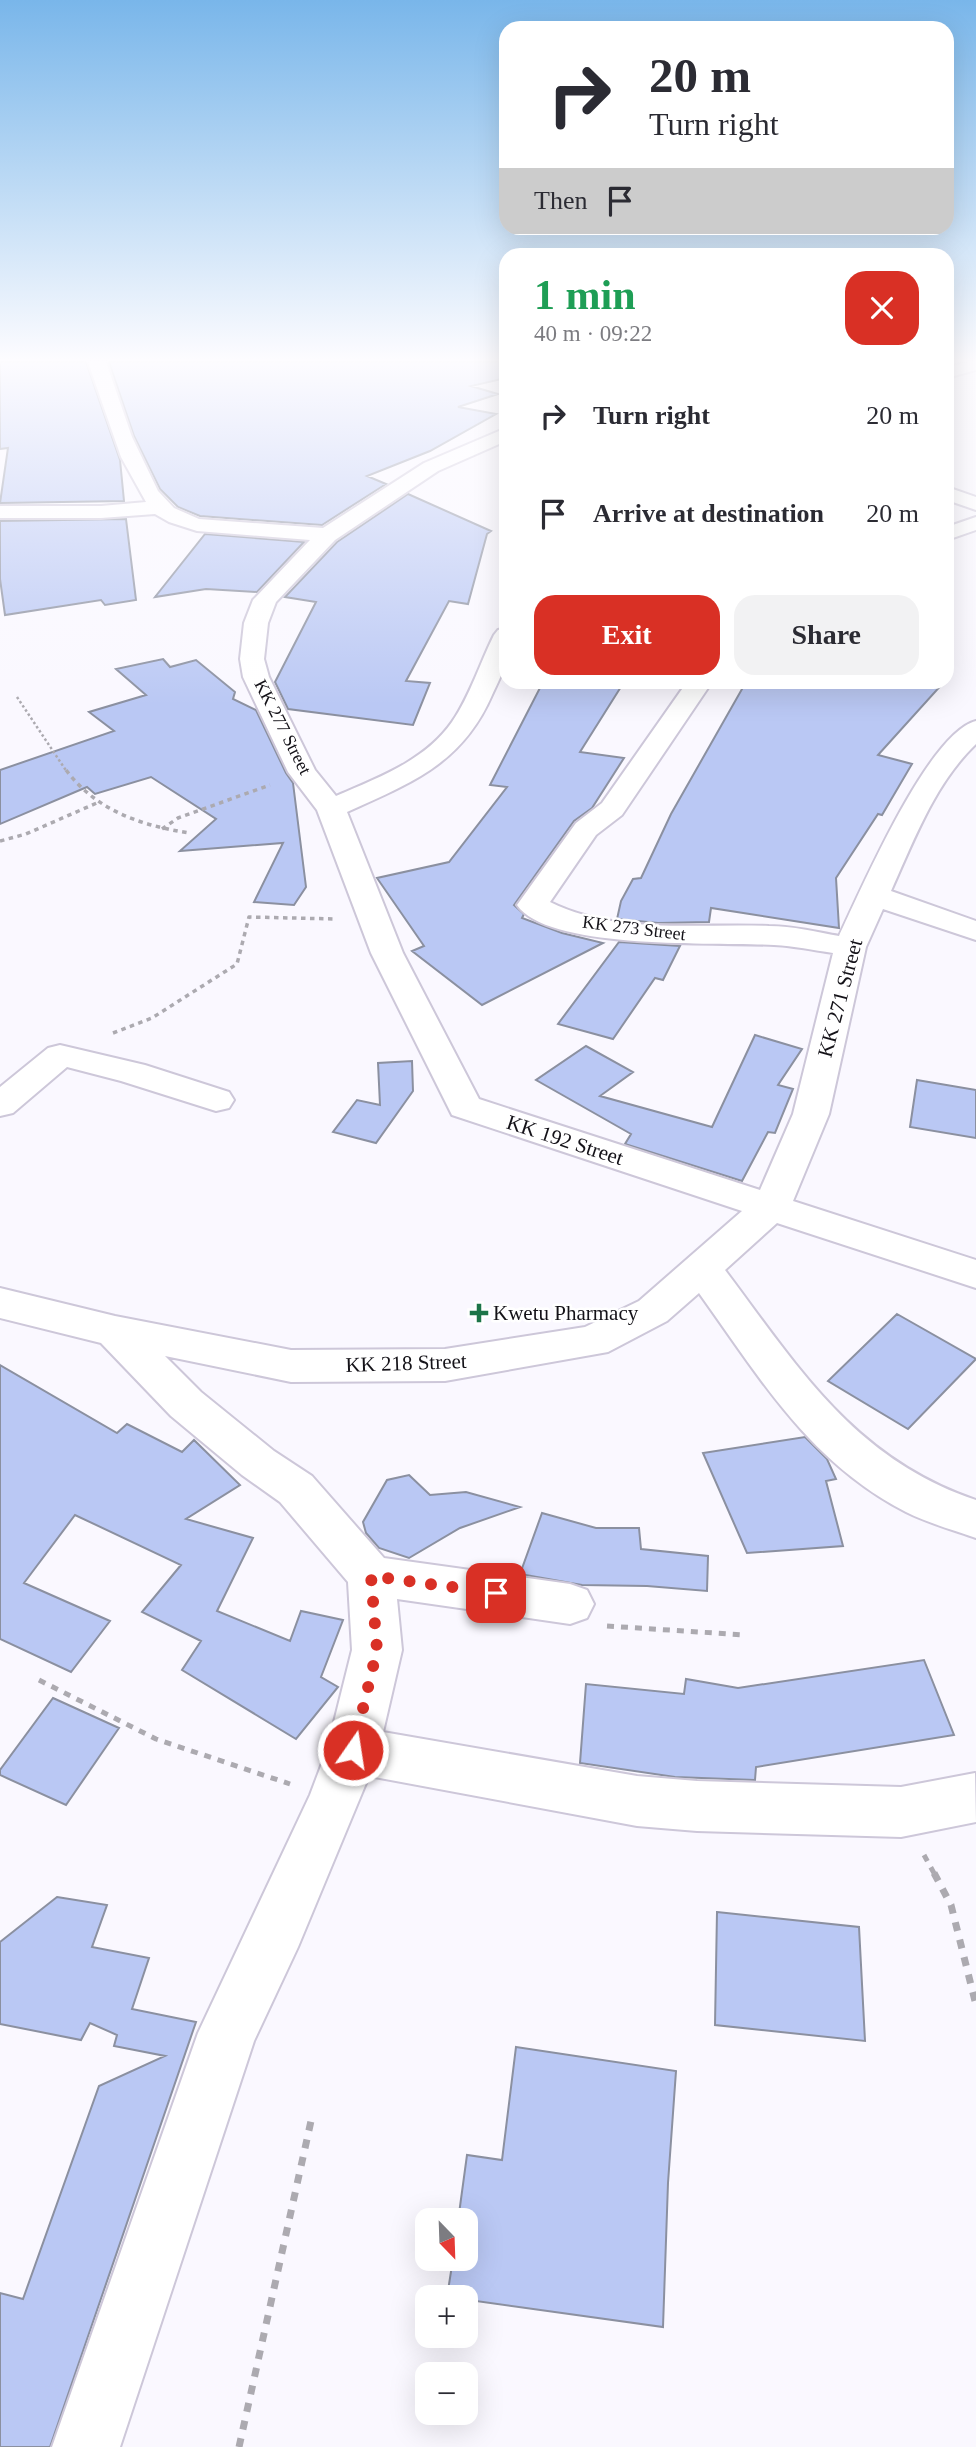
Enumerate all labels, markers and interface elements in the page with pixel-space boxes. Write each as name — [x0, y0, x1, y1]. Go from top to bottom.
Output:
text: 20 m — [649, 48, 751, 103]
icon: right — [534, 49, 625, 140]
text: Turn right — [649, 106, 779, 142]
icon: arrive — [601, 182, 639, 220]
text: Then — [534, 186, 587, 215]
button: close — [845, 271, 919, 345]
text: 1 min — [534, 272, 636, 318]
text: 40 m · 09:22 — [534, 321, 652, 346]
icon: right — [534, 397, 572, 435]
text: Turn right — [593, 401, 710, 430]
text: 20 m — [866, 401, 919, 430]
icon: arrive — [534, 495, 572, 533]
text: Arrive at destination — [593, 499, 824, 528]
text: 20 m — [866, 499, 919, 528]
button: Exit — [534, 595, 720, 675]
button: Share — [734, 595, 919, 675]
street label: KK 277 Street — [250, 676, 316, 778]
street label: KK 273 Street — [581, 912, 687, 944]
street label: KK 271 Street — [813, 936, 867, 1060]
street label: KK 192 Street — [504, 1110, 627, 1170]
place label: Kwetu Pharmacy — [493, 1301, 639, 1325]
marker: Kwetu Pharmacy — [471, 1305, 487, 1321]
street label: KK 218 Street — [345, 1349, 467, 1377]
pin — [466, 1563, 526, 1623]
icon: arrive — [477, 1574, 515, 1612]
position arrow — [316, 1713, 390, 1787]
north arrow — [415, 2208, 478, 2272]
map controls — [415, 2208, 478, 2425]
button: + — [415, 2285, 478, 2348]
button: − — [415, 2362, 478, 2425]

